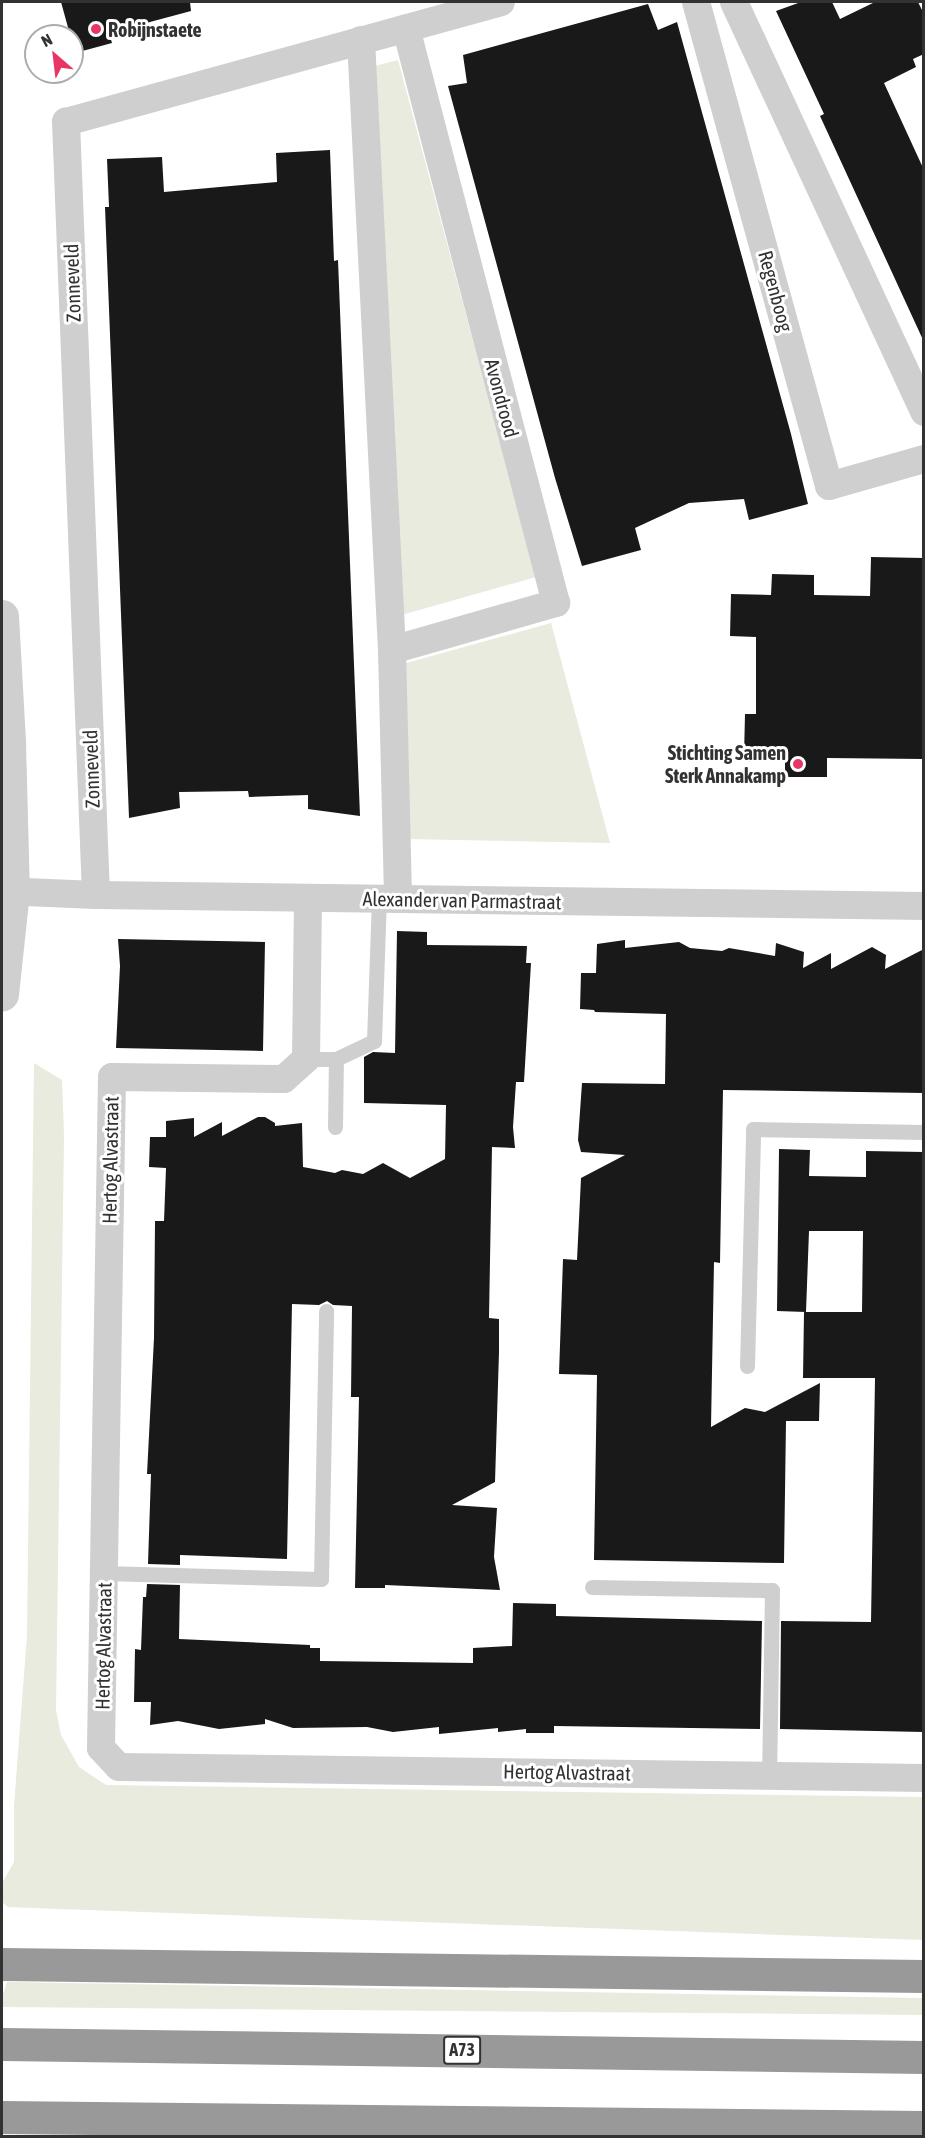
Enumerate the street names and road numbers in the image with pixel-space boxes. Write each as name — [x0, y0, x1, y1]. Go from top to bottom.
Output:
street label: Zonneveld — [59, 243, 85, 323]
street label: Regenboog — [754, 248, 798, 334]
street label: Avondrood — [480, 356, 524, 440]
street label: Zonneveld — [78, 729, 104, 809]
street label: Alexander van Parmastraat — [362, 886, 562, 914]
street label: Hertog Alvastraat — [97, 1096, 123, 1224]
street label: Hertog Alvastraat — [90, 1582, 116, 1710]
street label: Hertog Alvastraat — [503, 1759, 631, 1785]
road number: A73 — [442, 2035, 482, 2065]

